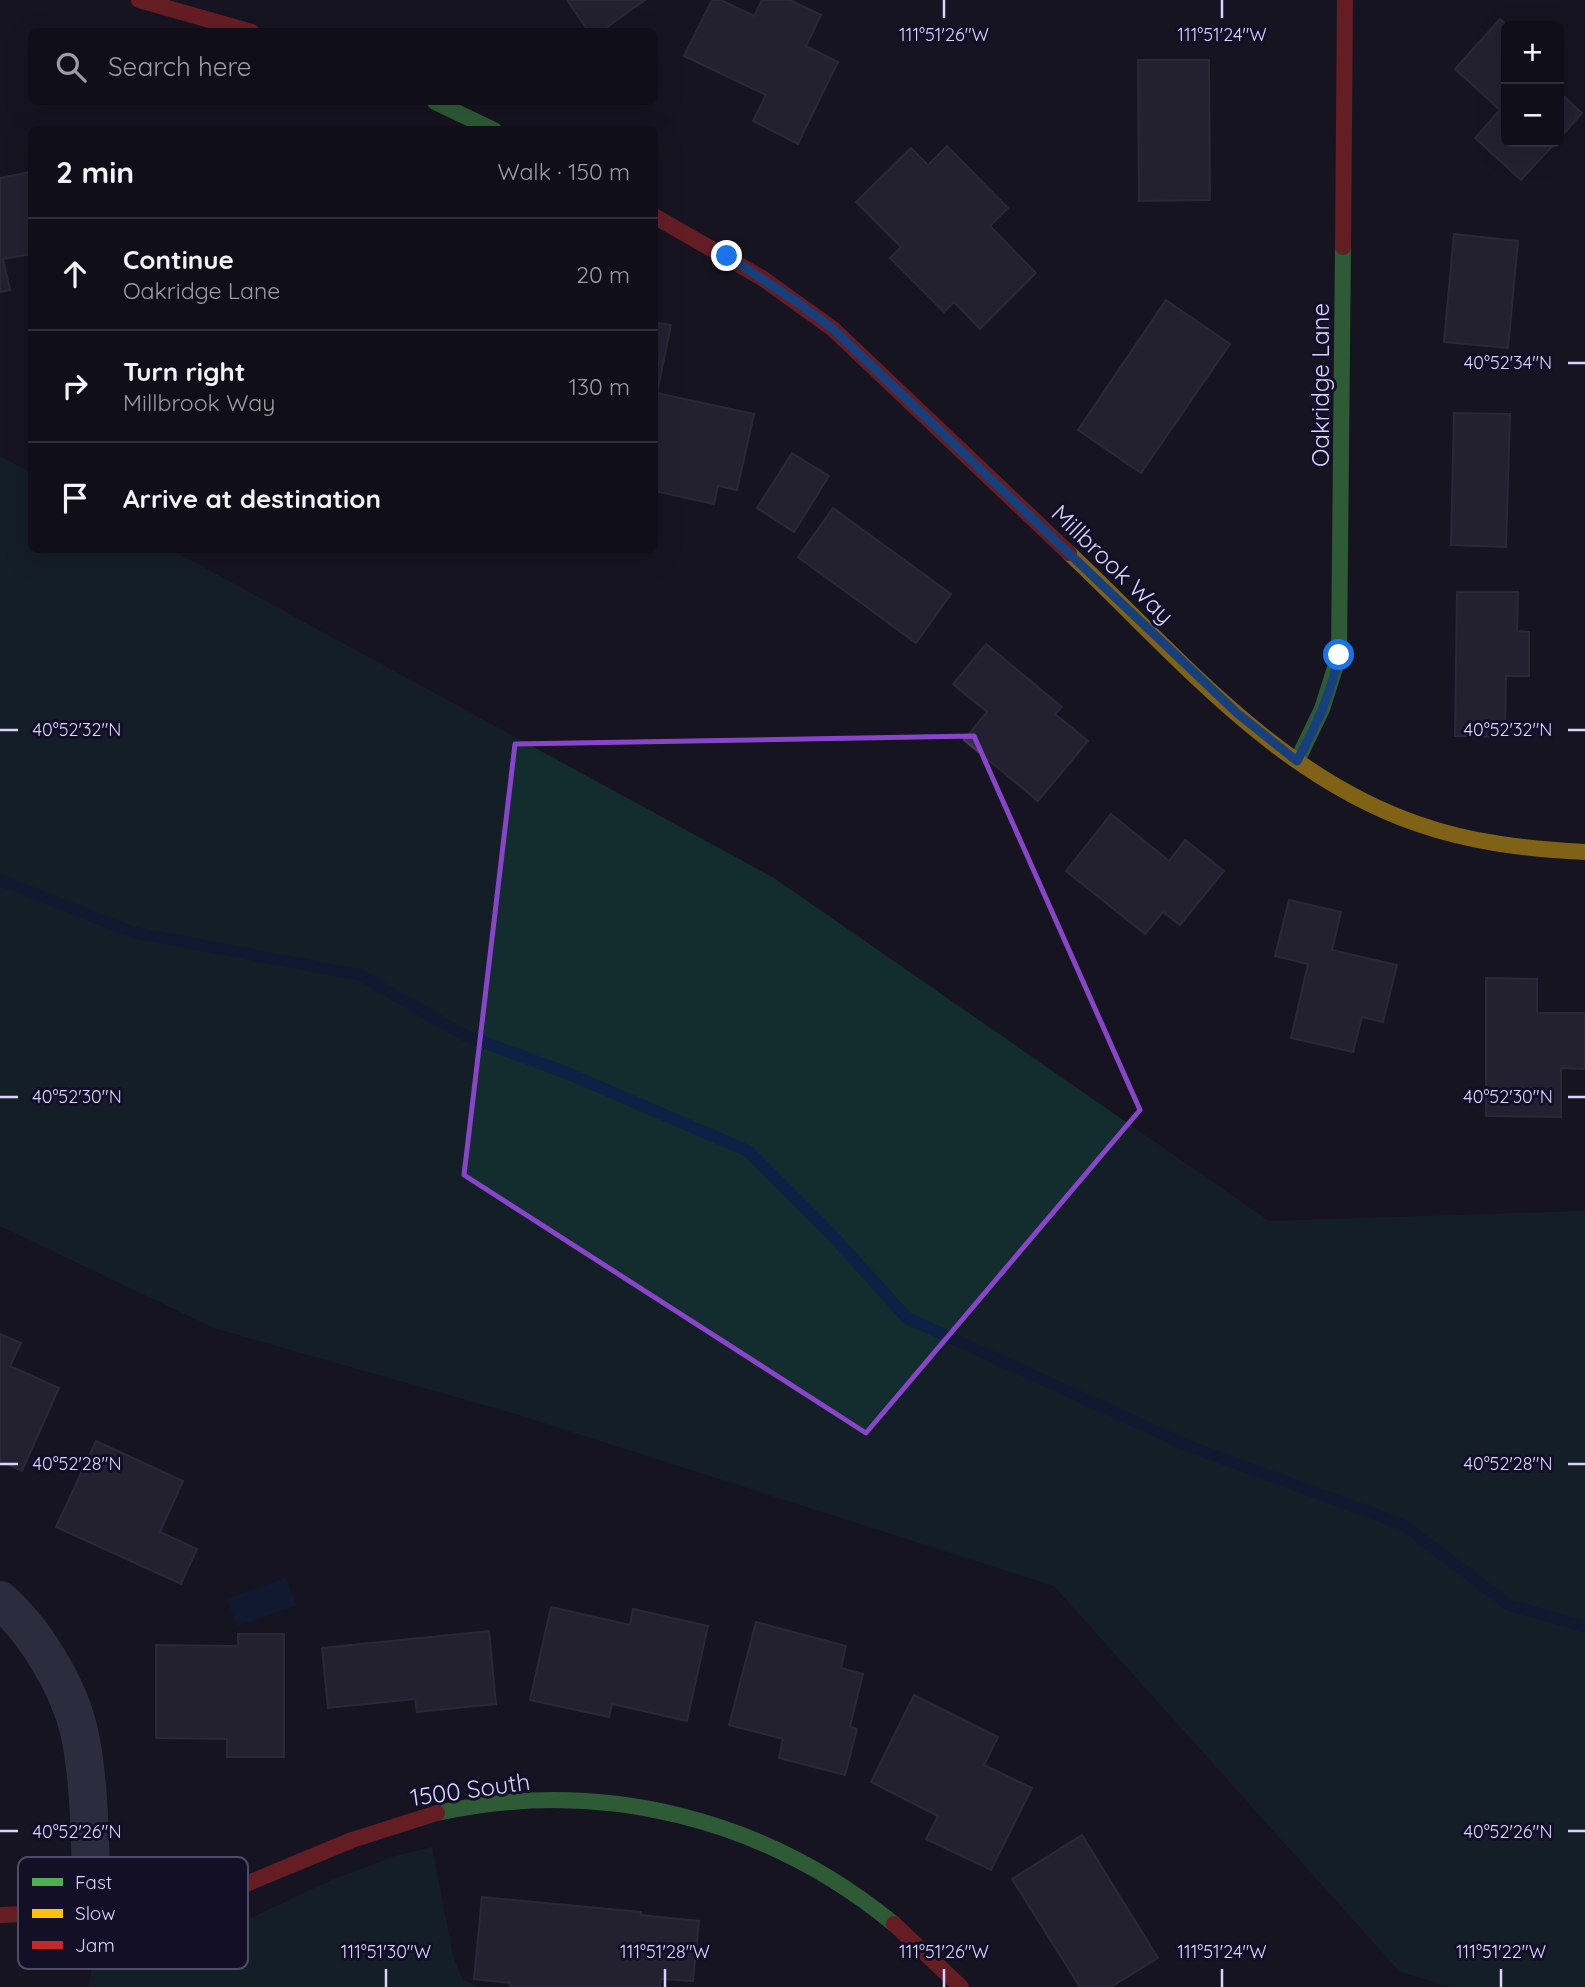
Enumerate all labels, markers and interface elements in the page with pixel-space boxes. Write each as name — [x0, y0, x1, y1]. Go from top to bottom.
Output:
map controls — [1501, 21, 1564, 147]
button: + — [1501, 21, 1564, 84]
text: 111°51'26"W — [899, 23, 989, 46]
text: 111°51'24"W — [1177, 23, 1267, 46]
search box — [28, 28, 658, 105]
icon: search — [52, 48, 90, 86]
text: Search here — [108, 50, 252, 83]
button: − — [1501, 84, 1564, 147]
text: 2 min — [56, 153, 134, 191]
text: Walk · 150 m — [497, 157, 630, 186]
route end — [711, 240, 742, 271]
text: Continue — [123, 243, 234, 276]
icon: ahead — [56, 255, 94, 293]
text: 20 m — [576, 260, 630, 289]
text: Oakridge Lane — [123, 276, 280, 305]
street label: Oakridge Lane — [1305, 303, 1335, 467]
text: 40°52'34"N — [1464, 351, 1552, 374]
text: Turn right — [123, 355, 245, 388]
icon: right — [56, 367, 94, 405]
text: 130 m — [568, 372, 630, 401]
text: Millbrook Way — [123, 388, 275, 417]
icon: arrive — [56, 479, 94, 517]
text: Arrive at destination — [123, 482, 381, 515]
street label: Millbrook Way — [1045, 498, 1181, 630]
route start — [1323, 639, 1354, 670]
text: 40°52'32"N — [33, 718, 121, 741]
text: 40°52'32"N — [1464, 718, 1552, 741]
text: 40°52'30"N — [32, 1085, 122, 1108]
text: 40°52'30"N — [1463, 1085, 1553, 1108]
text: 40°52'28"N — [32, 1452, 122, 1475]
text: 40°52'28"N — [1463, 1452, 1553, 1475]
street label: 1500 South — [408, 1766, 532, 1812]
text: 40°52'26"N — [32, 1820, 122, 1843]
text: 40°52'26"N — [1463, 1820, 1553, 1843]
legend — [18, 1857, 248, 1969]
text: Fast — [75, 1870, 112, 1894]
text: Slow — [75, 1901, 116, 1925]
text: Jam — [75, 1933, 115, 1957]
text: 111°51'30"W — [341, 1940, 431, 1963]
text: 111°51'28"W — [620, 1940, 710, 1963]
text: 111°51'26"W — [899, 1940, 989, 1963]
text: 111°51'24"W — [1177, 1940, 1267, 1963]
text: 111°51'22"W — [1456, 1940, 1546, 1963]

